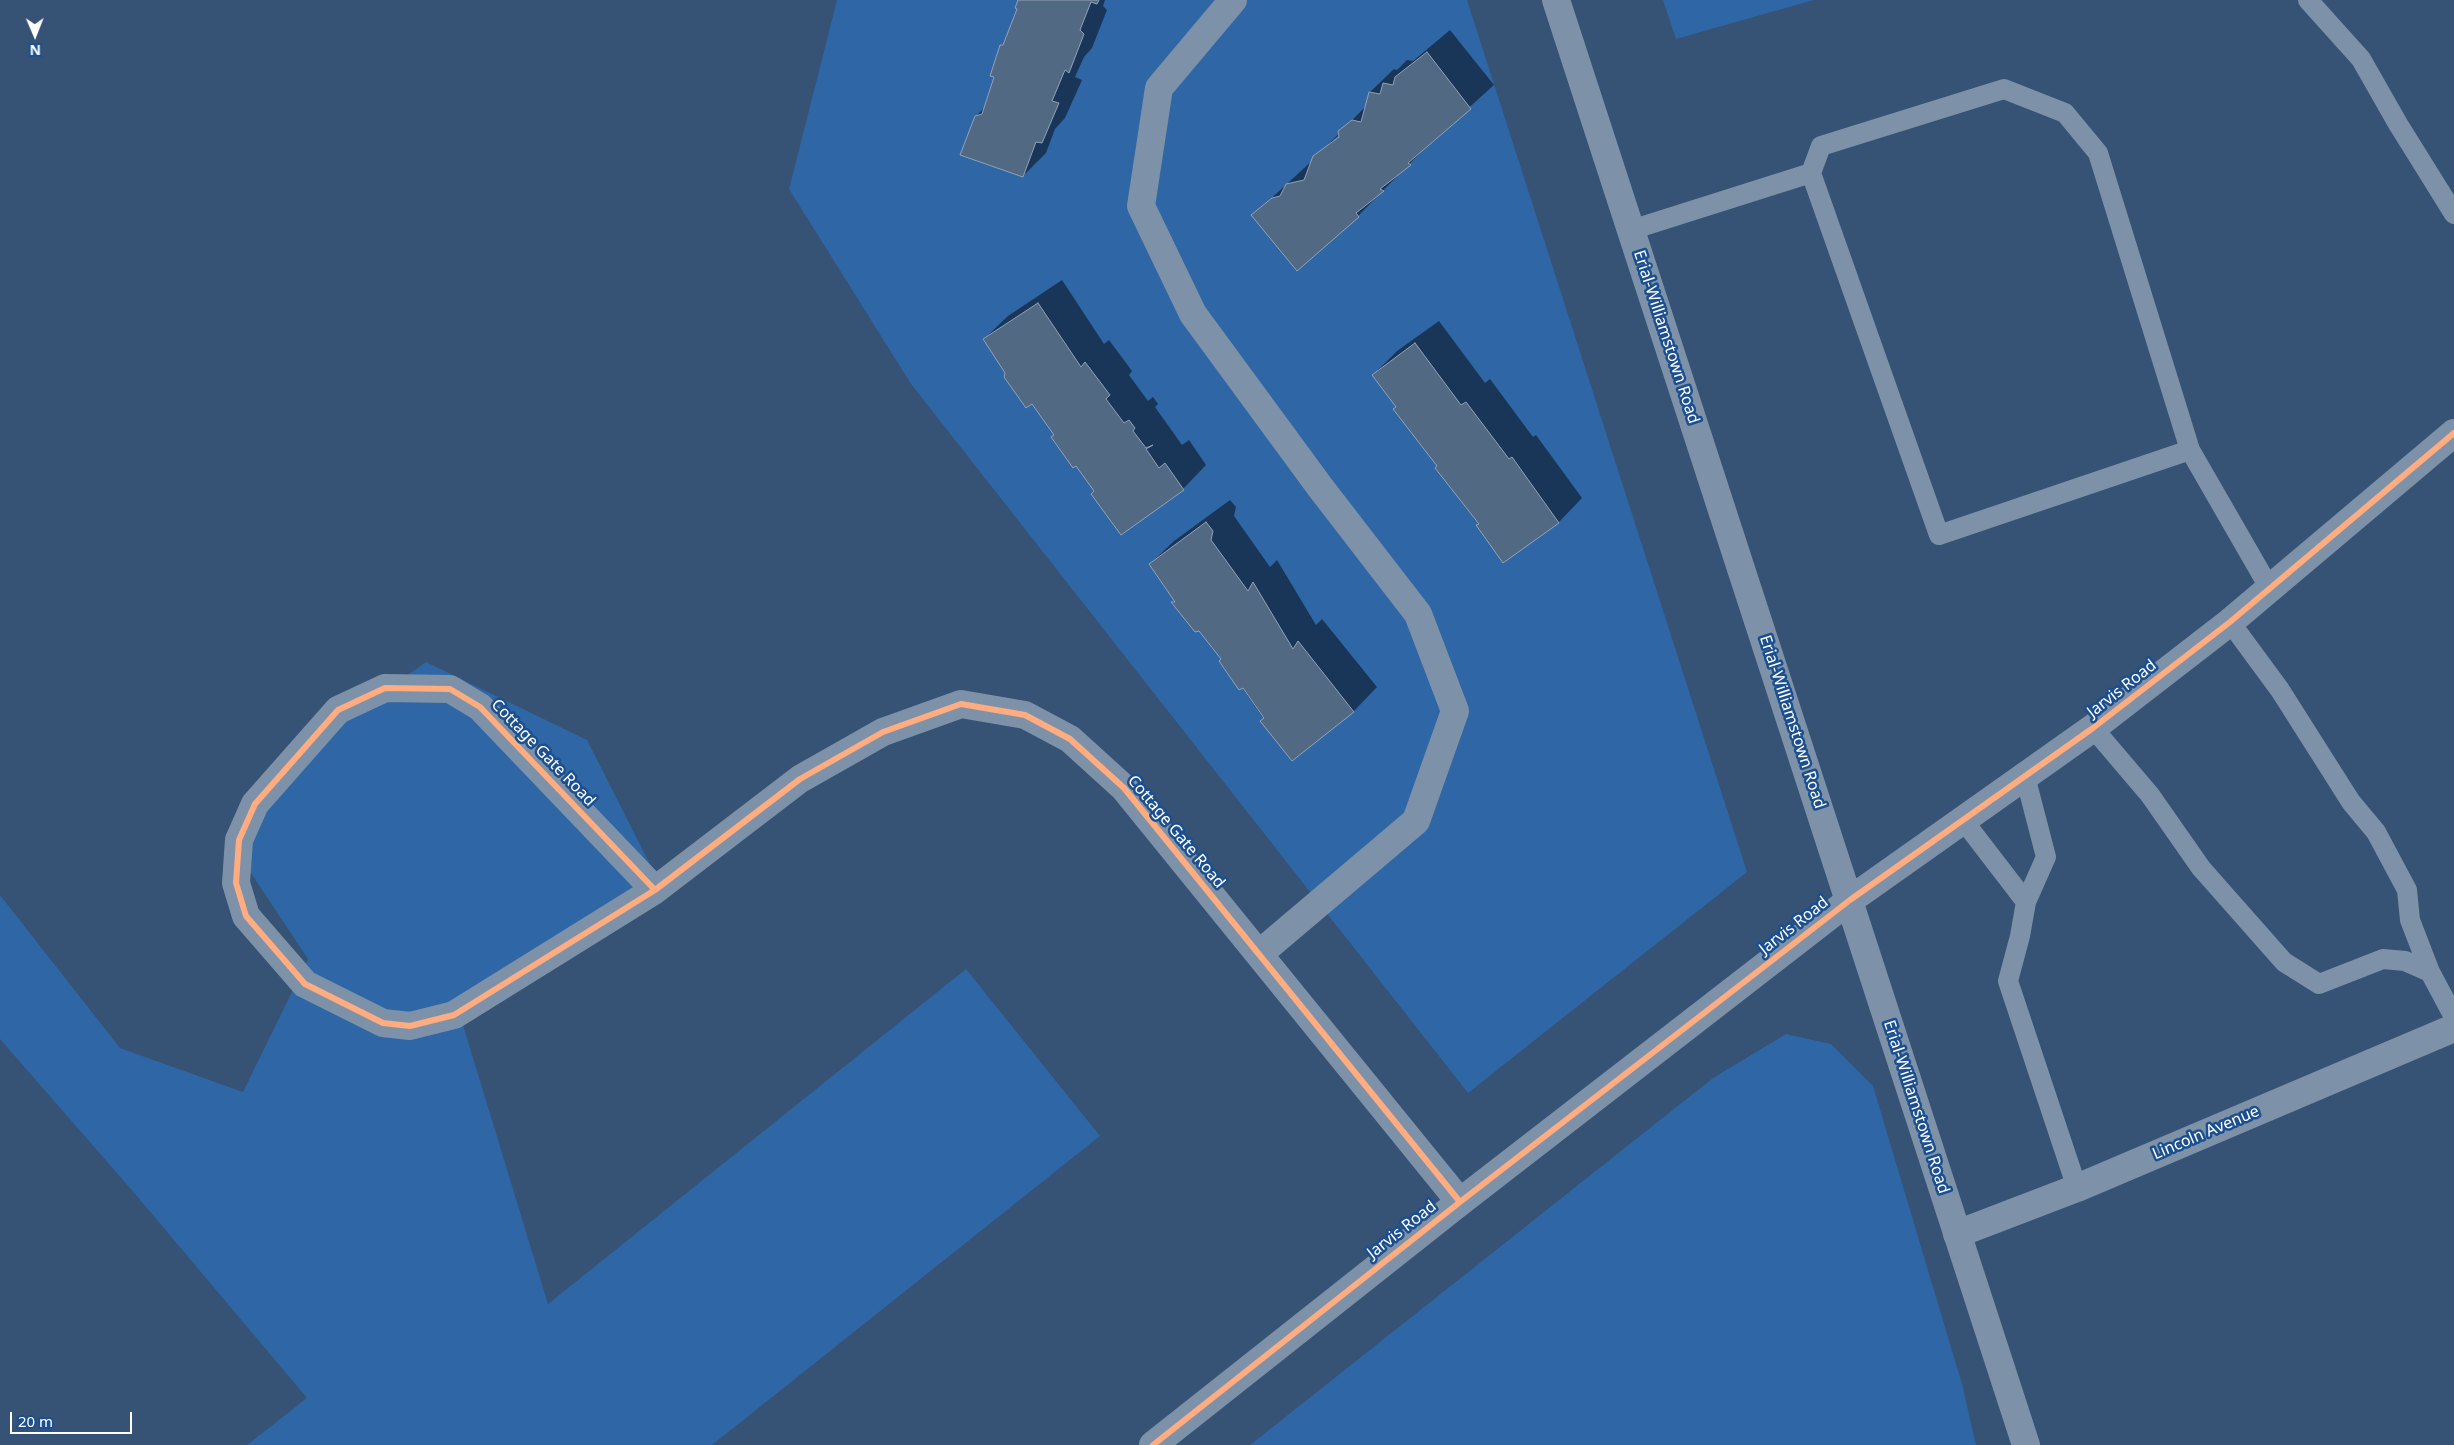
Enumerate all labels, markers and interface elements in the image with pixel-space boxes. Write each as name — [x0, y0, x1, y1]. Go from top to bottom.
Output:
north arrow — [10, 10, 60, 60]
text: N — [29, 41, 41, 60]
street label: Erial-Williamstown Road — [1629, 248, 1703, 426]
street label: Erial-Williamstown Road — [1755, 633, 1829, 811]
street label: Jarvis Road — [2084, 656, 2160, 722]
street label: Cottage Gate Road — [487, 695, 599, 811]
street label: Cottage Gate Road — [1123, 772, 1229, 892]
street label: Jarvis Road — [1756, 893, 1832, 959]
street label: Erial-Williamstown Road — [1879, 1018, 1953, 1196]
street label: Lincoln Avenue — [2150, 1102, 2262, 1164]
street label: Jarvis Road — [1364, 1197, 1440, 1263]
scale bar — [12, 1402, 135, 1434]
text: 20 m — [18, 1411, 53, 1431]

